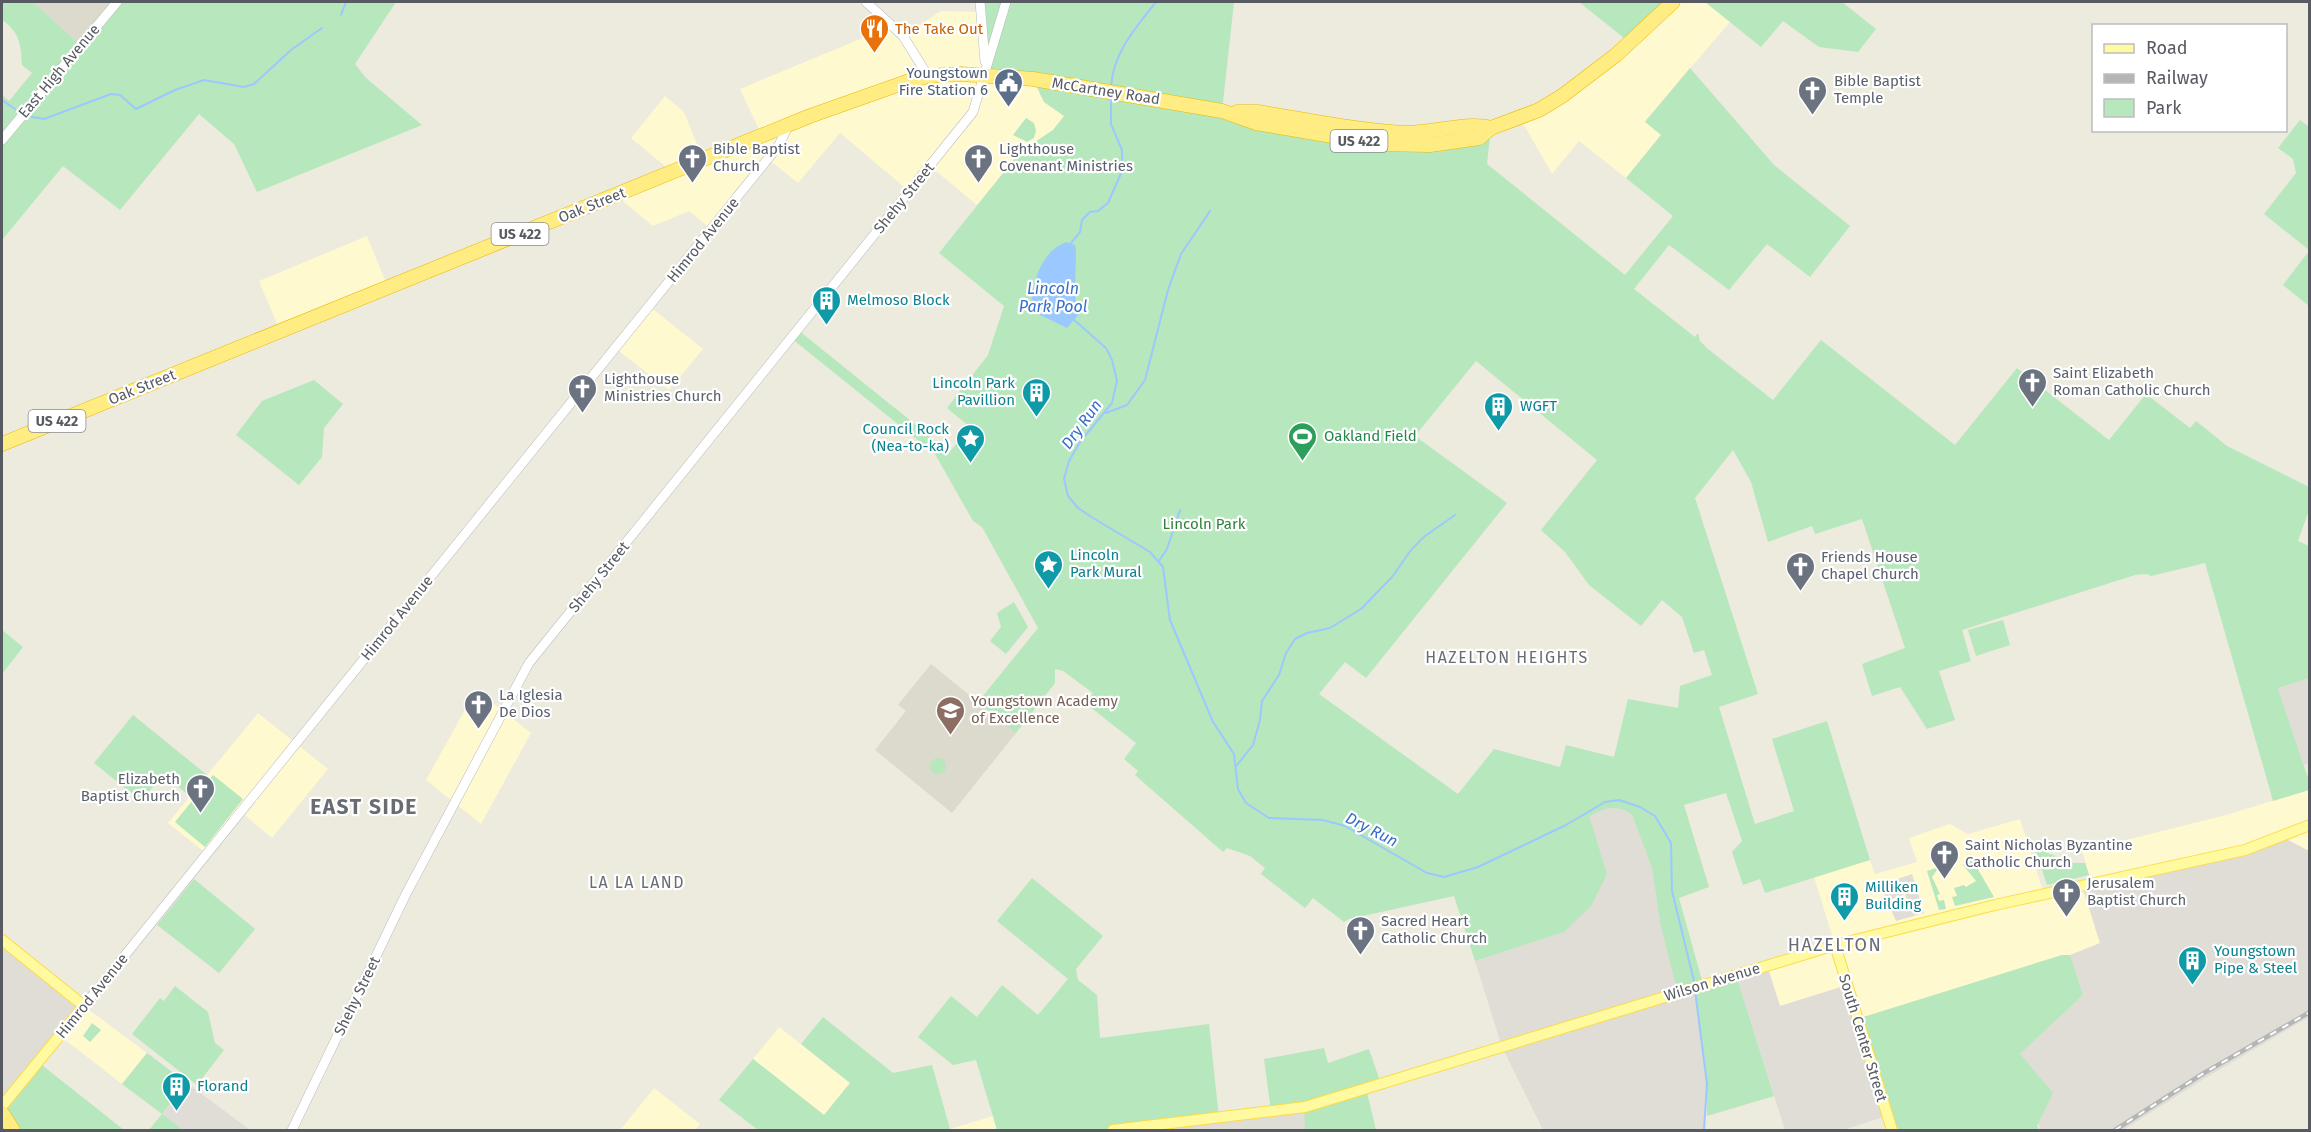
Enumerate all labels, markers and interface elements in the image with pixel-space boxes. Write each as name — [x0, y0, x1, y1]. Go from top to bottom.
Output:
restaurant icon: The Take Out — [858, 13, 890, 55]
street label: East High Avenue — [14, 20, 104, 122]
place label: The Take Out — [895, 20, 984, 38]
legend — [2092, 24, 2287, 132]
text: Road — [2146, 37, 2188, 59]
place label: Youngstown Fire Station 6 — [899, 64, 988, 99]
public building icon: Youngstown Fire Station 6 — [993, 66, 1025, 108]
text: Railway — [2146, 67, 2208, 89]
place label: Bible Baptist Temple — [1834, 72, 1922, 107]
street label: McCartney Road — [1051, 74, 1161, 108]
church icon: Bible Baptist Temple — [1797, 74, 1829, 116]
text: Park — [2146, 97, 2182, 119]
road number: US 422 — [1330, 130, 1388, 152]
place label: Bible Baptist Church — [713, 140, 801, 175]
place label: Lighthouse Covenant Ministries — [999, 140, 1133, 175]
church icon: Bible Baptist Church — [676, 142, 708, 184]
church icon: Lighthouse Covenant Ministries — [962, 142, 994, 184]
street label: Shehy Street — [870, 159, 938, 237]
street label: Oak Street — [556, 183, 629, 227]
street label: Himrod Avenue — [663, 194, 743, 286]
road number: US 422 — [492, 223, 548, 245]
water label: Lincoln Park Pool — [1019, 279, 1087, 316]
building icon: Melmoso Block — [810, 284, 842, 326]
place label: Melmoso Block — [847, 291, 950, 309]
place label: Saint Elizabeth Roman Catholic Church — [2053, 364, 2211, 399]
street label: Oak Street — [106, 365, 179, 409]
church icon: Saint Elizabeth Roman Catholic Church — [2016, 366, 2048, 408]
place label: Lighthouse Ministries Church — [604, 370, 722, 405]
church icon: Lighthouse Ministries Church — [567, 372, 599, 414]
place label: Lincoln Park Pavillion — [932, 374, 1015, 409]
building icon: Lincoln Park Pavillion — [1020, 376, 1052, 418]
building icon: WGFT — [1483, 390, 1515, 432]
water label: Dry Run — [1057, 396, 1106, 453]
place label: WGFT — [1520, 397, 1557, 415]
road number: US 422 — [28, 410, 86, 432]
place label: Council Rock (Nea-to-ka) — [862, 420, 949, 455]
sports icon: Oakland Field — [1287, 420, 1319, 462]
place icon: Council Rock (Nea-to-ka) — [954, 422, 986, 464]
place label: Oakland Field — [1324, 427, 1417, 445]
park label: Lincoln Park — [1163, 515, 1246, 533]
street label: Shehy Street — [565, 538, 633, 616]
place label: Lincoln Park Mural — [1070, 546, 1142, 581]
place icon: Lincoln Park Mural — [1033, 548, 1065, 590]
place label: Friends House Chapel Church — [1821, 548, 1919, 583]
church icon: Friends House Chapel Church — [1784, 550, 1816, 592]
street label: Himrod Avenue — [357, 572, 437, 664]
district label: HAZELTON HEIGHTS — [1425, 648, 1589, 667]
place label: La Iglesia De Dios — [499, 686, 563, 721]
church icon: La Iglesia De Dios — [462, 688, 494, 730]
place label: Youngstown Academy of Excellence — [971, 692, 1118, 727]
school or university icon: Youngstown Academy of Excellence — [934, 694, 966, 736]
place label: Elizabeth Baptist Church — [81, 770, 180, 805]
church icon: Elizabeth Baptist Church — [185, 772, 217, 814]
district label: EAST SIDE — [310, 794, 418, 820]
water label: Dry Run — [1342, 808, 1401, 851]
place label: Saint Nicholas Byzantine Catholic Church — [1965, 836, 2133, 871]
church icon: Saint Nicholas Byzantine Catholic Church — [1928, 838, 1960, 880]
district label: LA LA LAND — [589, 873, 685, 892]
place label: Jerusalem Baptist Church — [2087, 874, 2186, 909]
church icon: Jerusalem Baptist Church — [2050, 876, 2082, 918]
place label: Milliken Building — [1865, 878, 1921, 913]
building icon: Milliken Building — [1828, 880, 1860, 922]
place label: Sacred Heart Catholic Church — [1381, 912, 1487, 947]
church icon: Sacred Heart Catholic Church — [1344, 914, 1376, 956]
district label: HAZELTON — [1788, 934, 1882, 956]
place label: Youngstown Pipe & Steel — [2214, 942, 2298, 977]
building icon: Youngstown Pipe & Steel — [2177, 944, 2209, 986]
street label: Himrod Avenue — [52, 950, 132, 1042]
street label: Shehy Street — [330, 953, 384, 1039]
street label: Wilson Avenue — [1662, 959, 1762, 1005]
street label: South Center Street — [1835, 972, 1891, 1105]
building icon: Florand — [160, 1070, 192, 1112]
place label: Florand — [197, 1077, 248, 1095]

